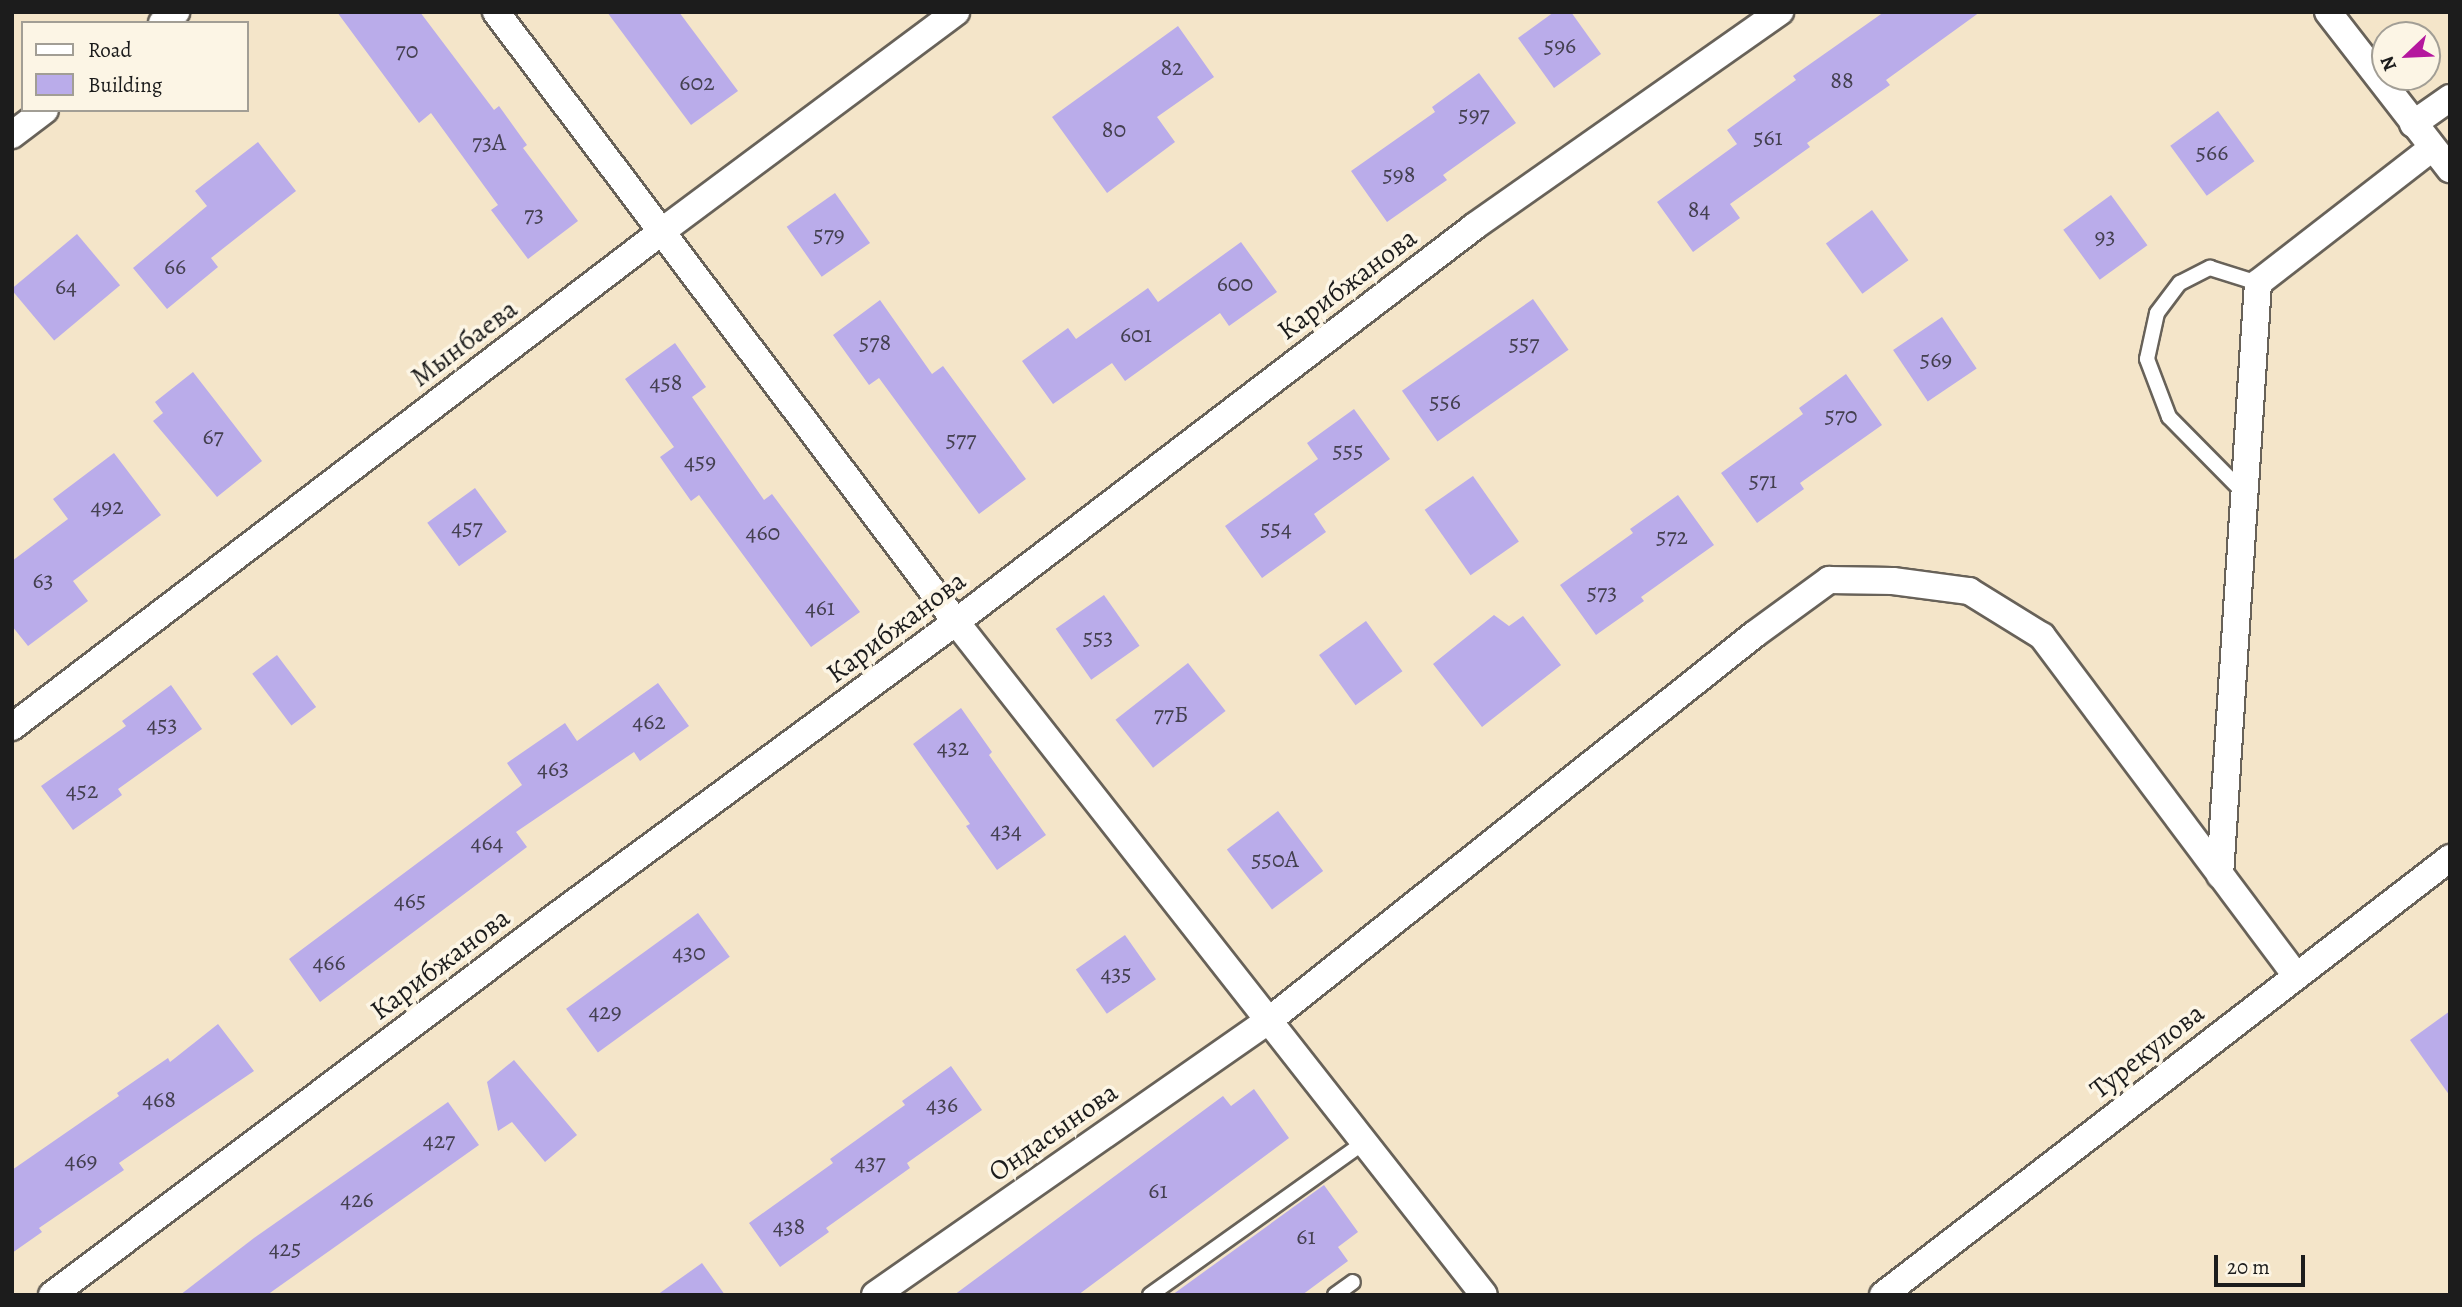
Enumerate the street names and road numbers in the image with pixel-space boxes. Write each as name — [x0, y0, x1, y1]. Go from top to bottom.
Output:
street label: Карибжанова — [1271, 221, 1423, 347]
street label: Мынбаева — [404, 292, 524, 394]
street label: Карибжанова — [820, 564, 972, 690]
street label: Карибжанова — [364, 901, 516, 1027]
street label: Турекулова — [2083, 996, 2211, 1106]
street label: Ондасынова — [982, 1075, 1124, 1189]

